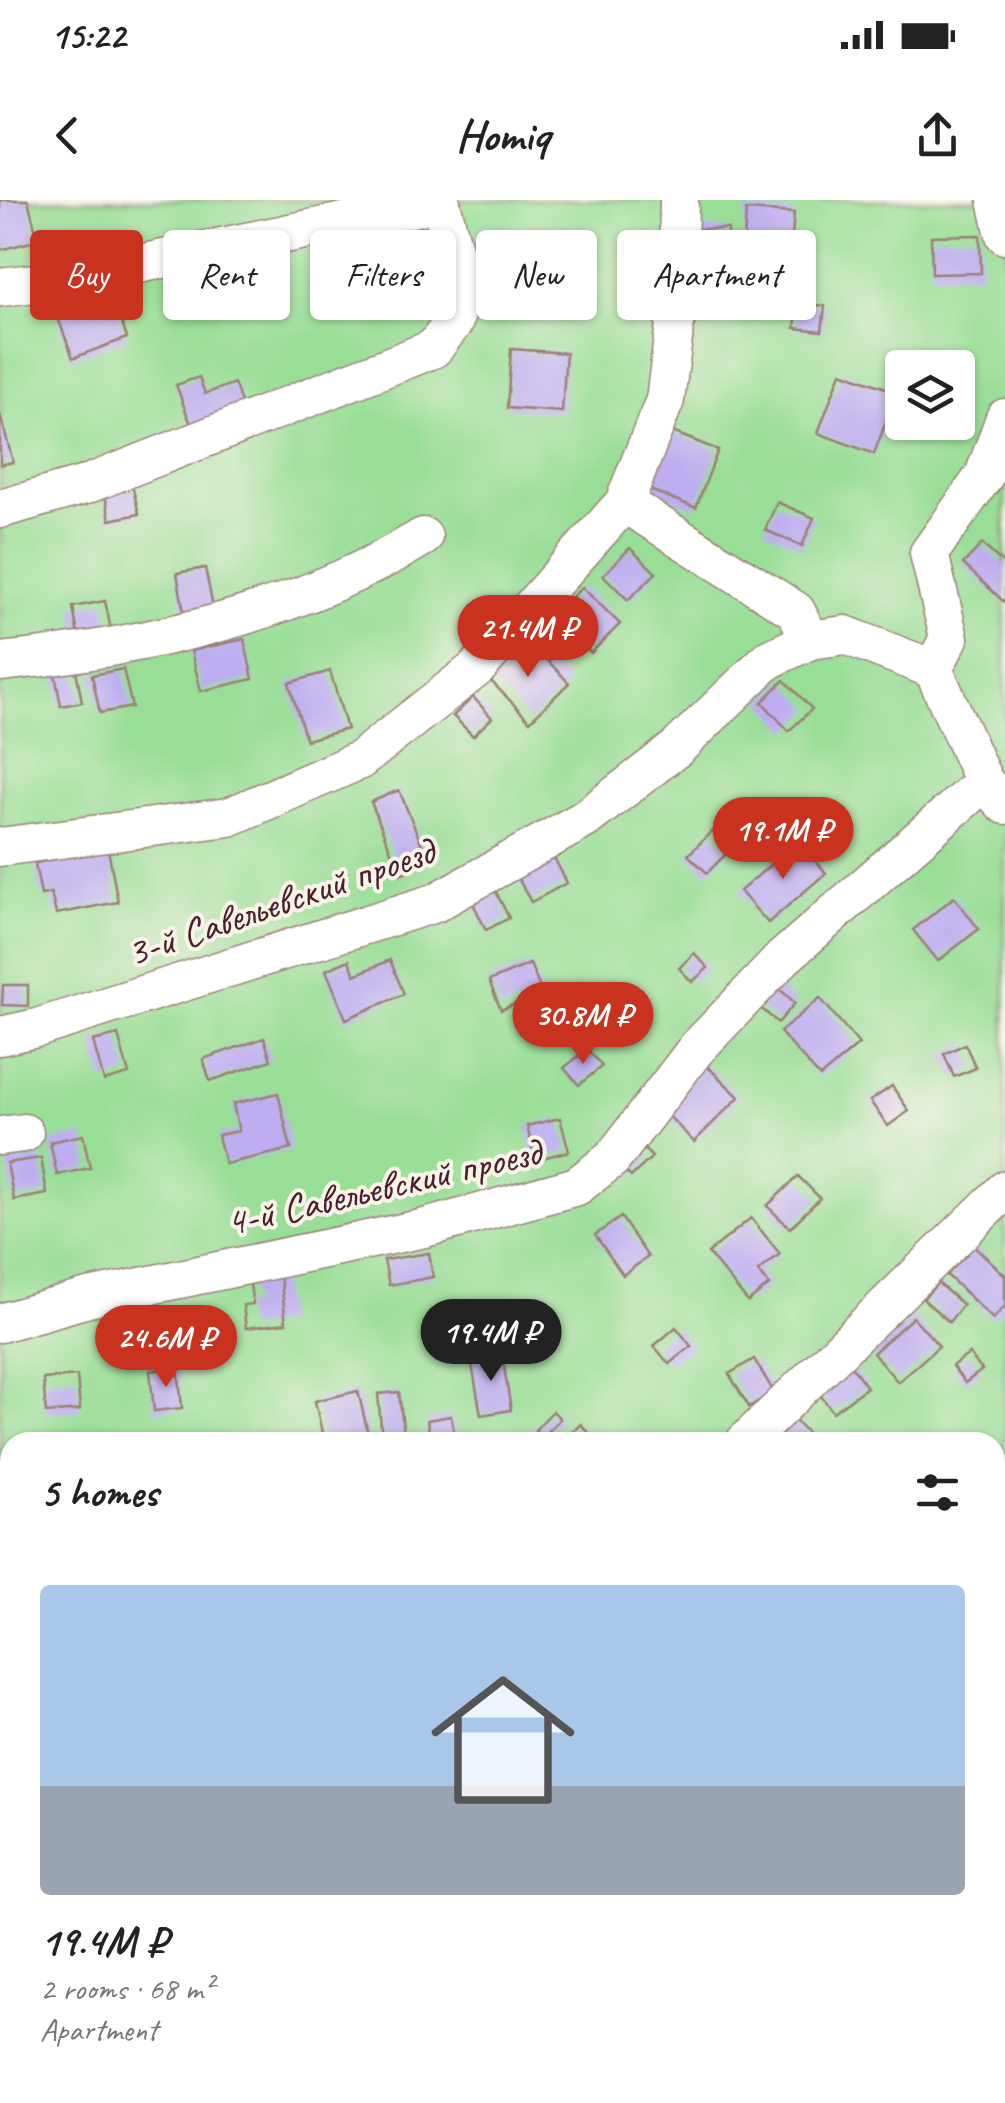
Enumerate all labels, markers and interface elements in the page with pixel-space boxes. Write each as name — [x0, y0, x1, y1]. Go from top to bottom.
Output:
text: 15:22 — [50, 12, 125, 59]
text: Homiq — [456, 107, 549, 164]
icon: back — [40, 108, 95, 163]
icon: share — [910, 108, 965, 163]
chip: Buy — [30, 230, 143, 320]
chip: Rent — [163, 230, 290, 320]
chip: Filters — [310, 230, 456, 320]
chip: New — [476, 230, 597, 320]
chip: Apartment — [617, 230, 816, 320]
map controls — [885, 350, 975, 440]
button: layers — [885, 350, 975, 440]
pin: 21.4M ₽ — [436, 595, 620, 680]
text: 21.4M ₽ — [479, 607, 577, 648]
pin: 19.1M ₽ — [691, 797, 875, 882]
text: 19.1M ₽ — [735, 809, 831, 850]
street label: 3-й Савельевский проезд — [120, 825, 444, 978]
pin: 30.8M ₽ — [491, 982, 675, 1067]
text: 30.8M ₽ — [534, 994, 632, 1035]
street label: 4-й Савельевский проезд — [221, 1126, 549, 1247]
pin: 19.4M ₽ — [399, 1299, 583, 1384]
pin: 24.6M ₽ — [74, 1305, 258, 1390]
text: 19.4M ₽ — [443, 1311, 539, 1352]
text: 24.6M ₽ — [117, 1317, 215, 1358]
icon: filters — [910, 1465, 965, 1520]
text: 5 homes — [40, 1466, 158, 1519]
icon: home — [413, 1650, 593, 1830]
text: 19.4M ₽ — [40, 1915, 167, 1968]
text: 2 rooms · 68 m² — [40, 1968, 213, 2009]
text: Apartment — [40, 2009, 158, 2050]

